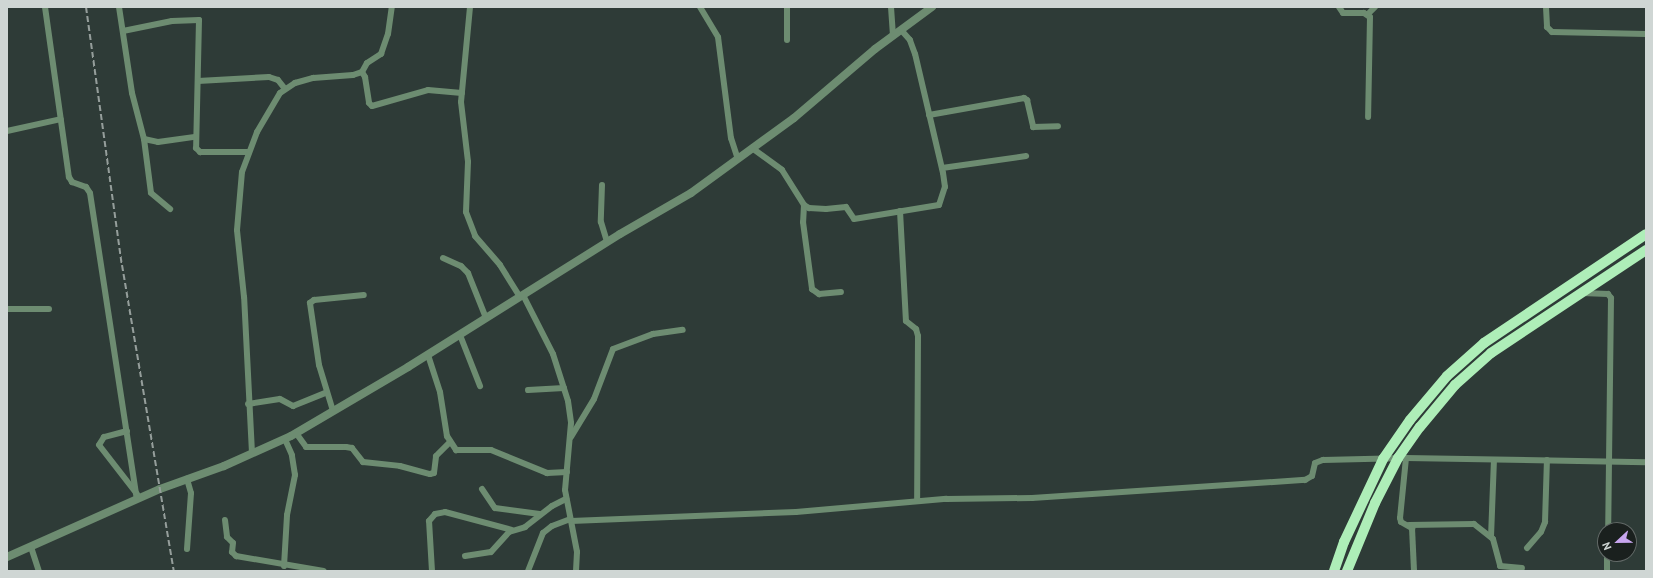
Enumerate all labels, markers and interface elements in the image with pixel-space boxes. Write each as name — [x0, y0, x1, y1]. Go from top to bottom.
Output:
north arrow — [1597, 522, 1637, 562]
text: N — [1599, 540, 1615, 552]

